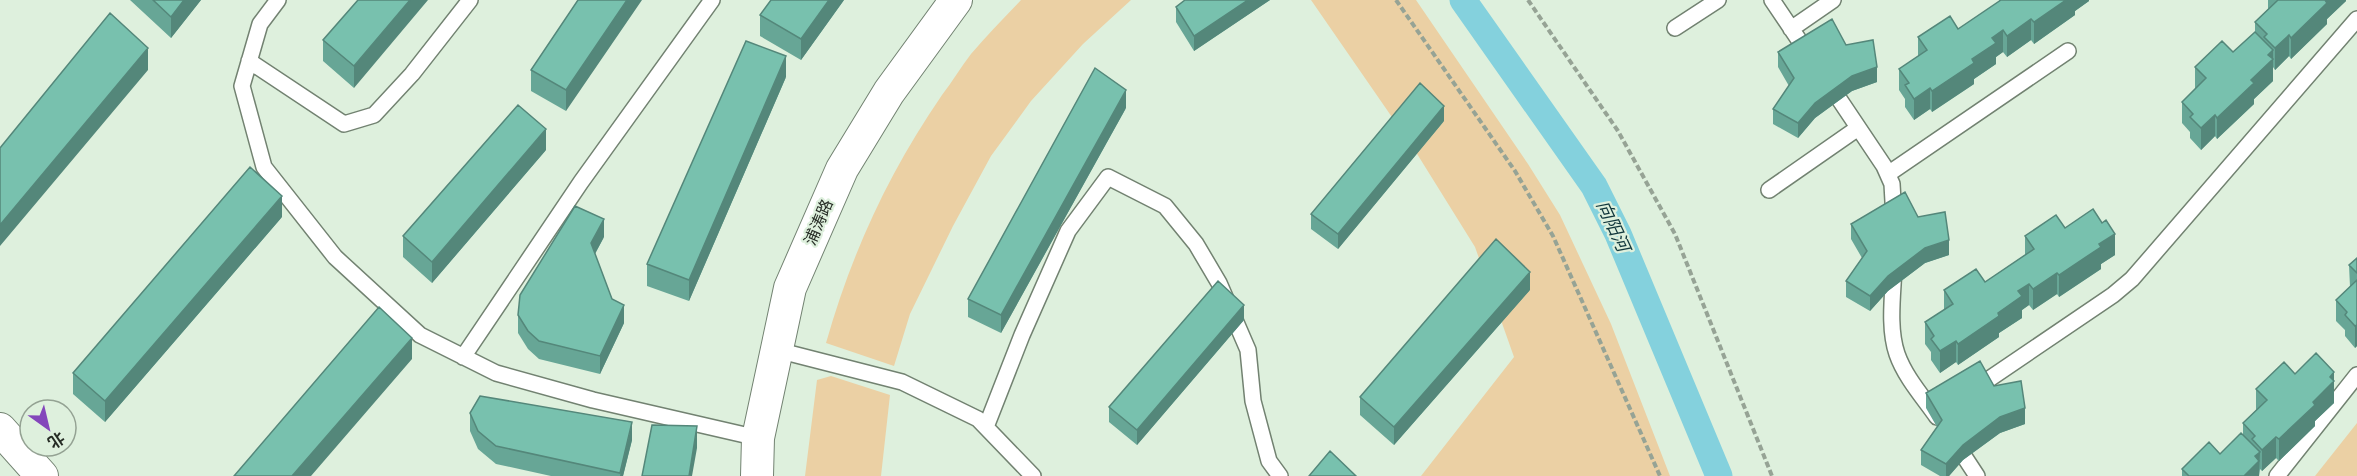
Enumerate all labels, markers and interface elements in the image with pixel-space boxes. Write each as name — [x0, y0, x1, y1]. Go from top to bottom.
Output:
street label: 浦涛路 — [800, 196, 837, 248]
water label: 向阳河 — [1593, 197, 1636, 257]
north arrow — [18, 398, 78, 458]
text: 北 — [44, 428, 68, 452]

